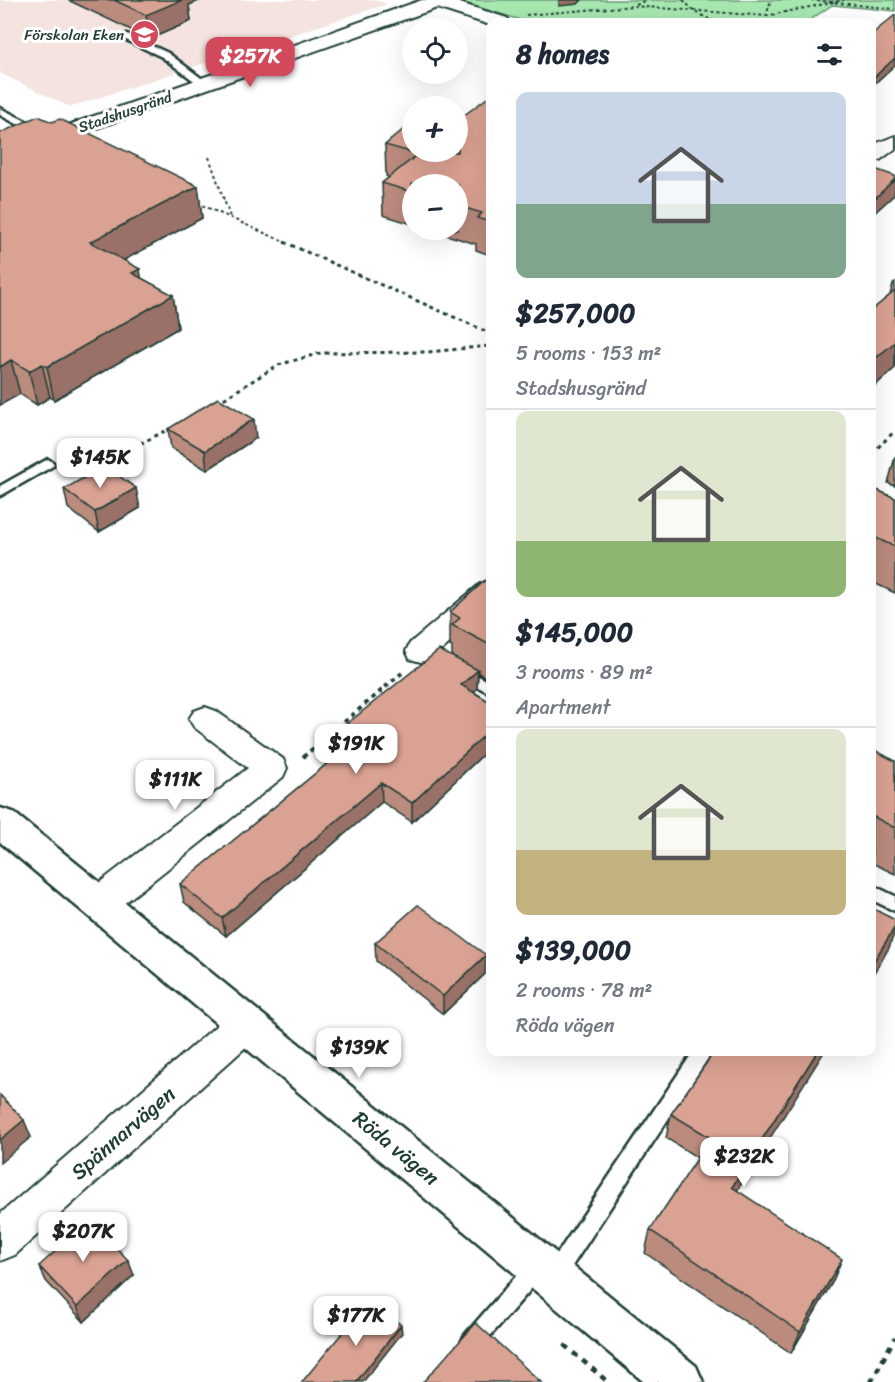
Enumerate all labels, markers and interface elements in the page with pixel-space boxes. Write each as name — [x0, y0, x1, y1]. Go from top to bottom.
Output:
map controls — [402, 18, 468, 240]
button: locate — [402, 18, 468, 84]
school or university icon: Förskolan Eken — [129, 19, 161, 51]
place label: Förskolan Eken — [24, 22, 124, 48]
text: 8 homes — [516, 31, 609, 77]
pin: $257K — [208, 37, 292, 88]
icon: filters — [813, 38, 846, 71]
text: $257K — [220, 39, 280, 74]
street label: Stadshusgränd — [75, 83, 176, 140]
button: + — [402, 96, 468, 162]
icon: home — [627, 131, 735, 239]
button: − — [402, 174, 468, 240]
text: $257,000 — [516, 290, 636, 336]
text: 5 rooms · 153 m² — [516, 336, 661, 371]
text: Stadshusgränd — [516, 371, 646, 406]
pin: $145K — [58, 438, 142, 489]
text: $145K — [71, 440, 129, 475]
icon: home — [627, 450, 735, 558]
text: $145,000 — [516, 609, 633, 655]
text: 3 rooms · 89 m² — [516, 655, 653, 690]
text: Apartment — [516, 690, 610, 725]
pin: $191K — [314, 724, 398, 775]
text: $191K — [328, 726, 384, 761]
pin: $111K — [133, 760, 217, 811]
text: $111K — [149, 762, 201, 797]
icon: home — [627, 768, 735, 876]
text: $139,000 — [516, 927, 631, 973]
text: 2 rooms · 78 m² — [516, 973, 652, 1008]
text: Röda vägen — [516, 1008, 615, 1043]
pin: $139K — [317, 1028, 401, 1079]
text: $139K — [330, 1030, 388, 1065]
street label: Spännarvägen — [62, 1076, 184, 1190]
street label: Röda vägen — [344, 1101, 448, 1195]
pin: $232K — [702, 1137, 786, 1188]
text: $232K — [714, 1139, 774, 1174]
pin: $207K — [41, 1212, 125, 1263]
text: $207K — [52, 1214, 114, 1249]
pin: $177K — [314, 1296, 398, 1347]
text: $177K — [327, 1298, 385, 1333]

